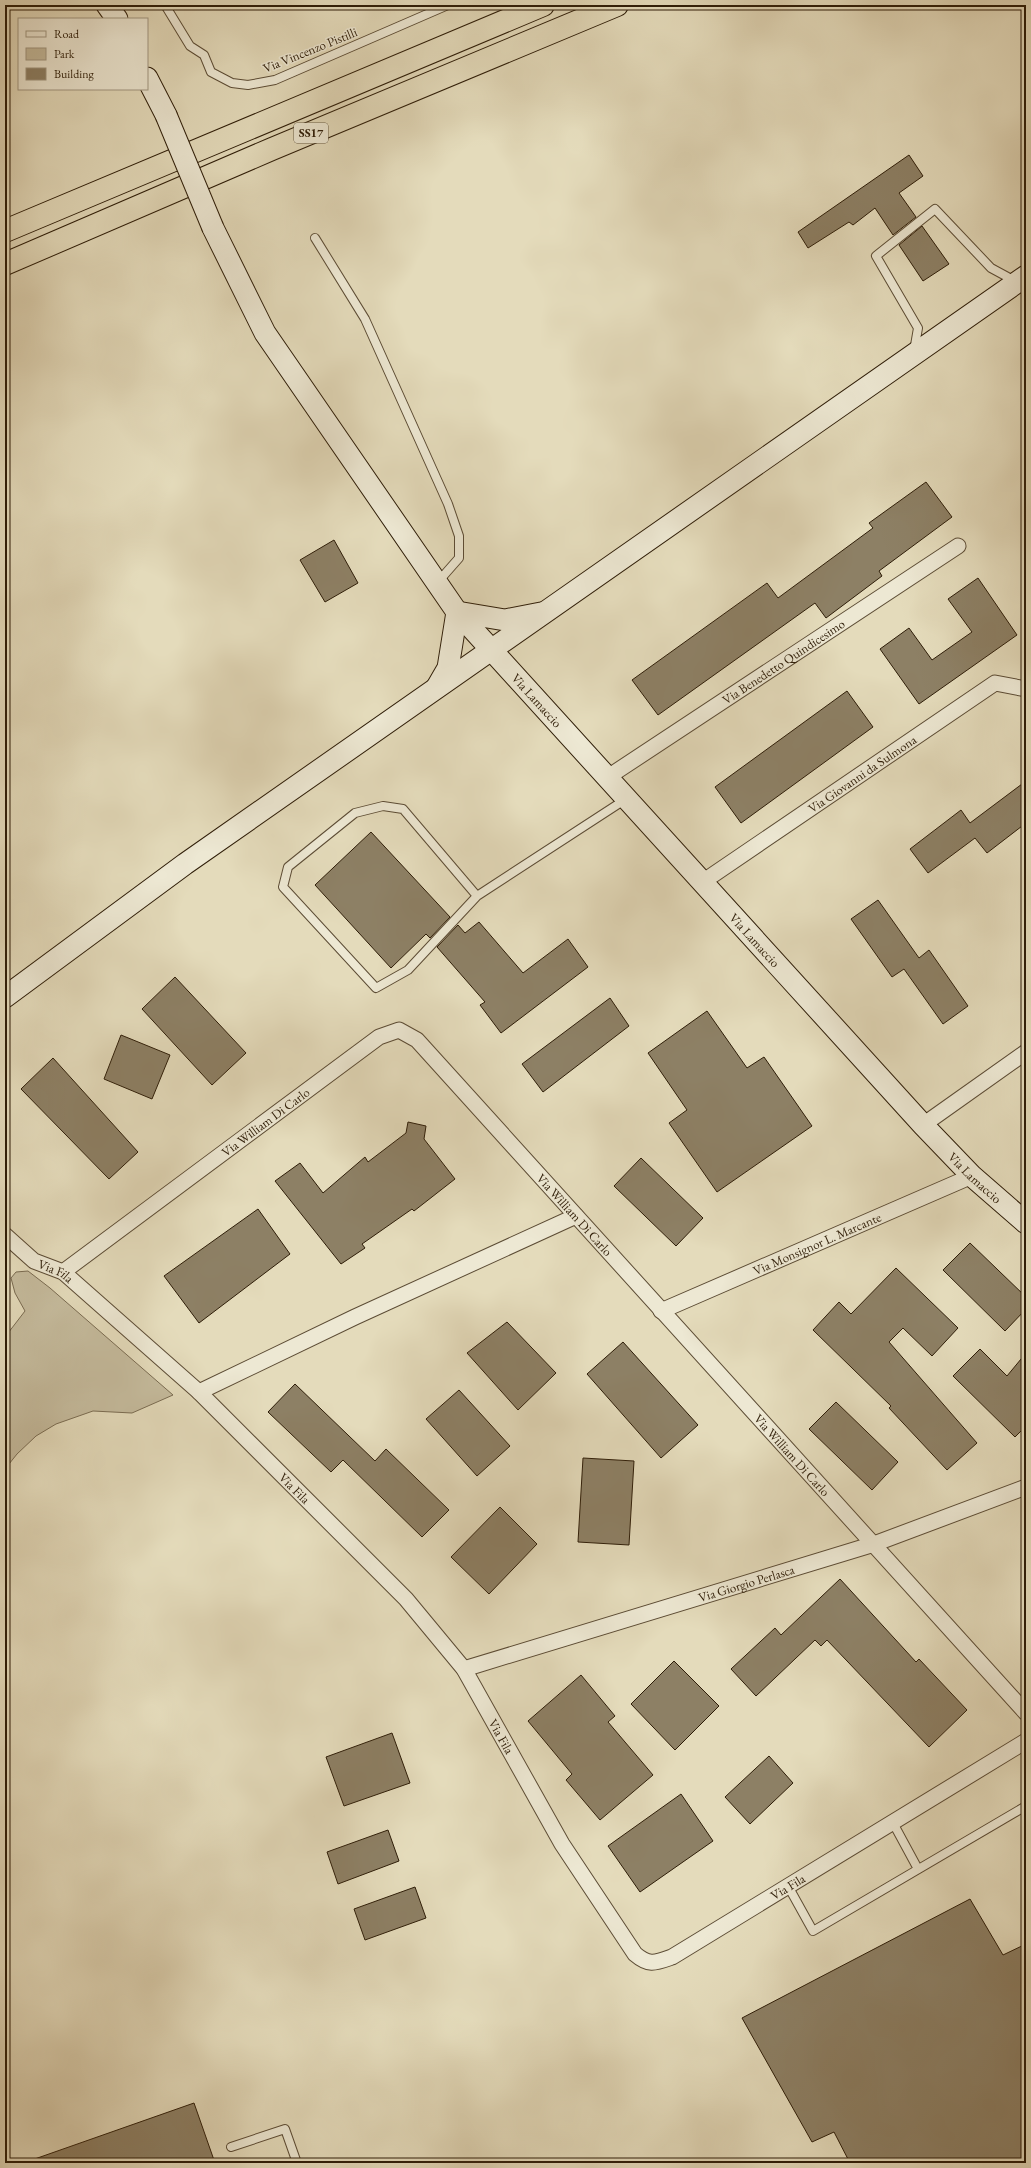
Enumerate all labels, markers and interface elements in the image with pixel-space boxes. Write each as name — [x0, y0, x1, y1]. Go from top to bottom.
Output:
legend — [18, 18, 148, 90]
street label: Via Vincenzo Pistilli — [260, 23, 360, 77]
text: Road — [54, 26, 80, 42]
text: Park — [54, 46, 75, 62]
text: Building — [54, 66, 95, 82]
road number: SS17 — [294, 123, 328, 143]
street label: Via Benedetto Quindicesimo — [719, 615, 848, 708]
street label: Via Lamaccio — [508, 669, 566, 731]
street label: Via Giovanni da Sulmona — [804, 730, 920, 816]
street label: Via Lamaccio — [726, 909, 784, 971]
street label: Via William Di Carlo — [218, 1083, 313, 1160]
street label: Via Lamaccio — [945, 1148, 1006, 1207]
street label: Via William Di Carlo — [533, 1170, 617, 1259]
street label: Via Monsignor L. Marcante — [750, 1208, 884, 1279]
street label: Via Fila — [36, 1255, 78, 1287]
street label: Via William Di Carlo — [751, 1410, 834, 1500]
street label: Via Fila — [276, 1469, 315, 1508]
street label: Via Giorgio Perlasca — [696, 1560, 797, 1606]
street label: Via Fila — [485, 1716, 519, 1757]
street label: Via Fila — [767, 1869, 809, 1904]

